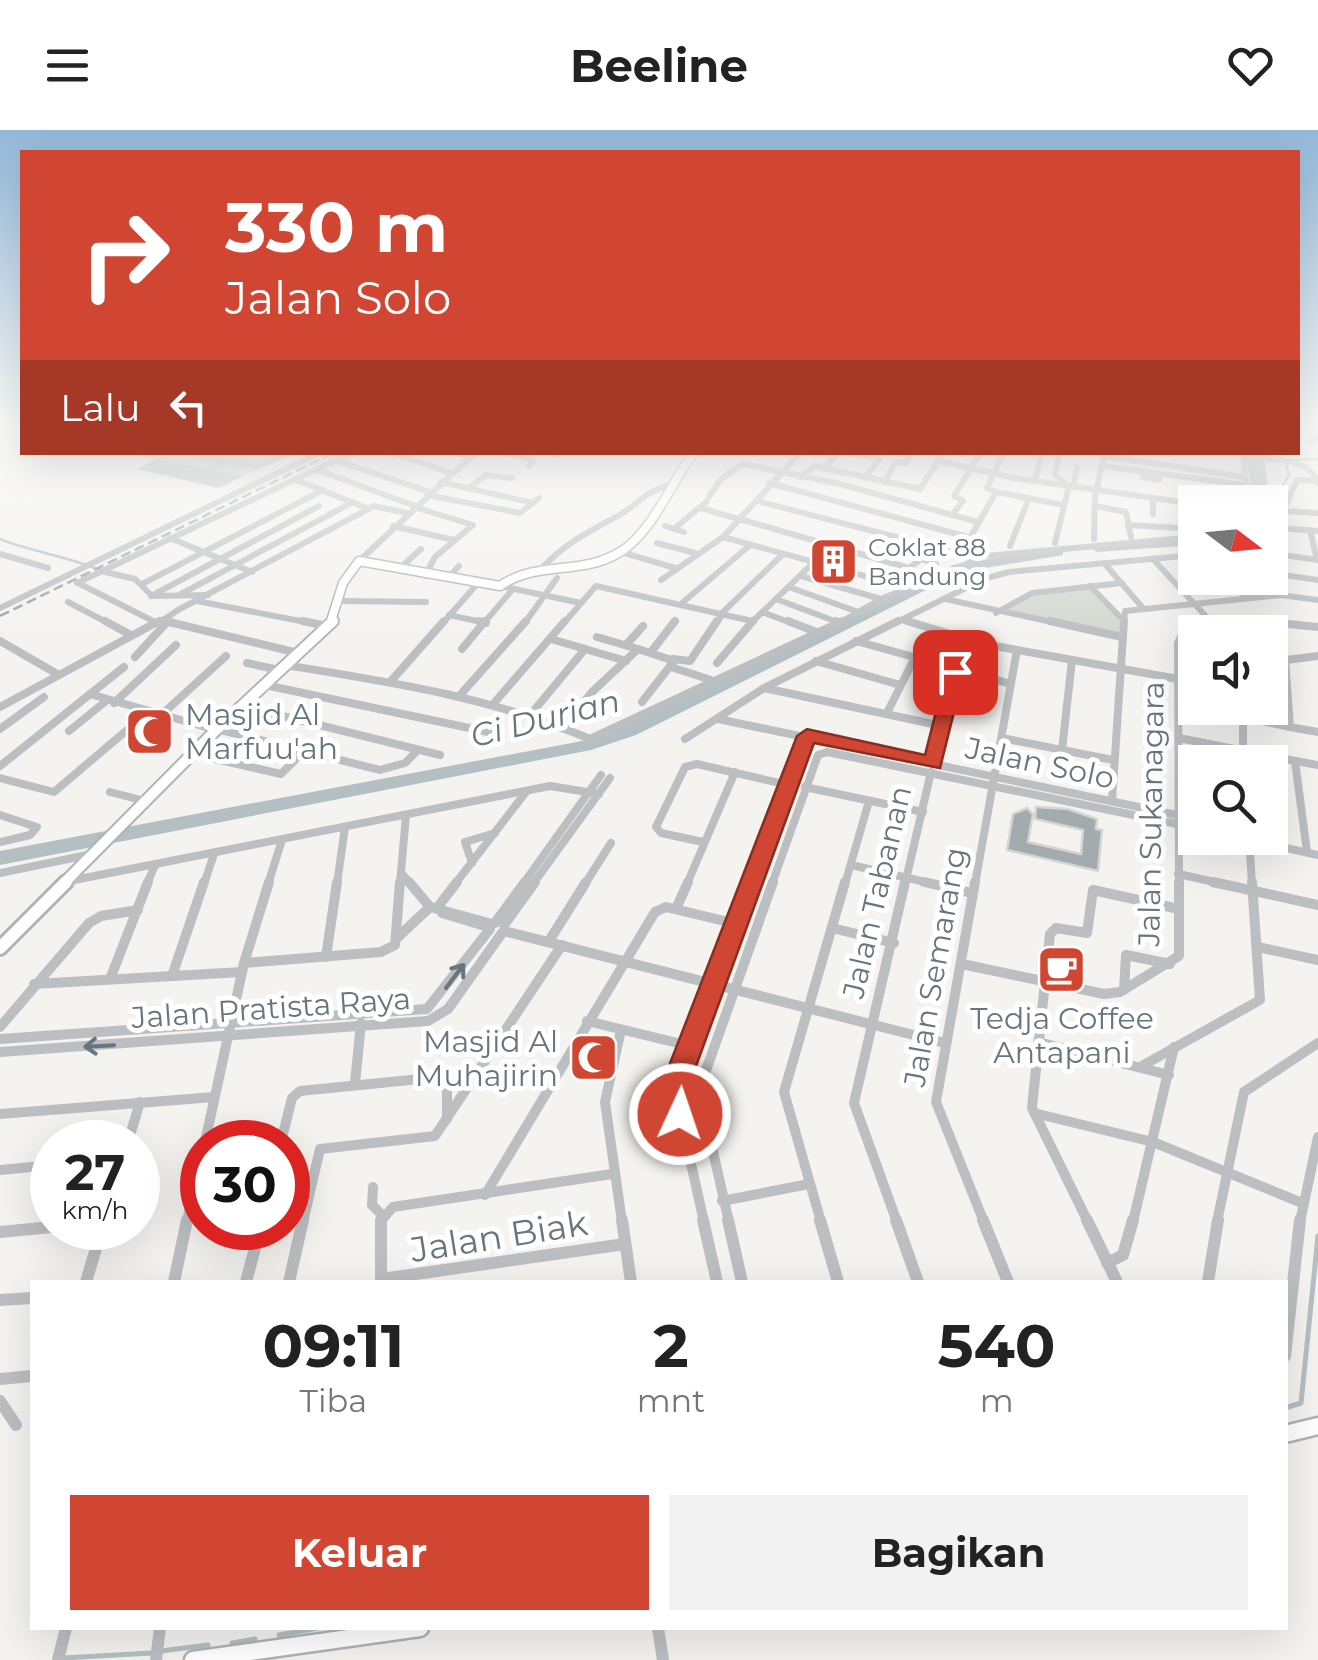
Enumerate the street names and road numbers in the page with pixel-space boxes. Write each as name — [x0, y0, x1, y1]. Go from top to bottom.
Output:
street label: Jalan Sukanagara — [1130, 681, 1172, 948]
street label: Jalan Solo — [961, 729, 1118, 797]
street label: Jalan Tabanan — [834, 782, 919, 1003]
street label: Jalan Semarang — [896, 845, 974, 1090]
street label: Jalan Pratista Raya — [129, 980, 412, 1036]
street label: Jalan Biak — [407, 1201, 591, 1271]

